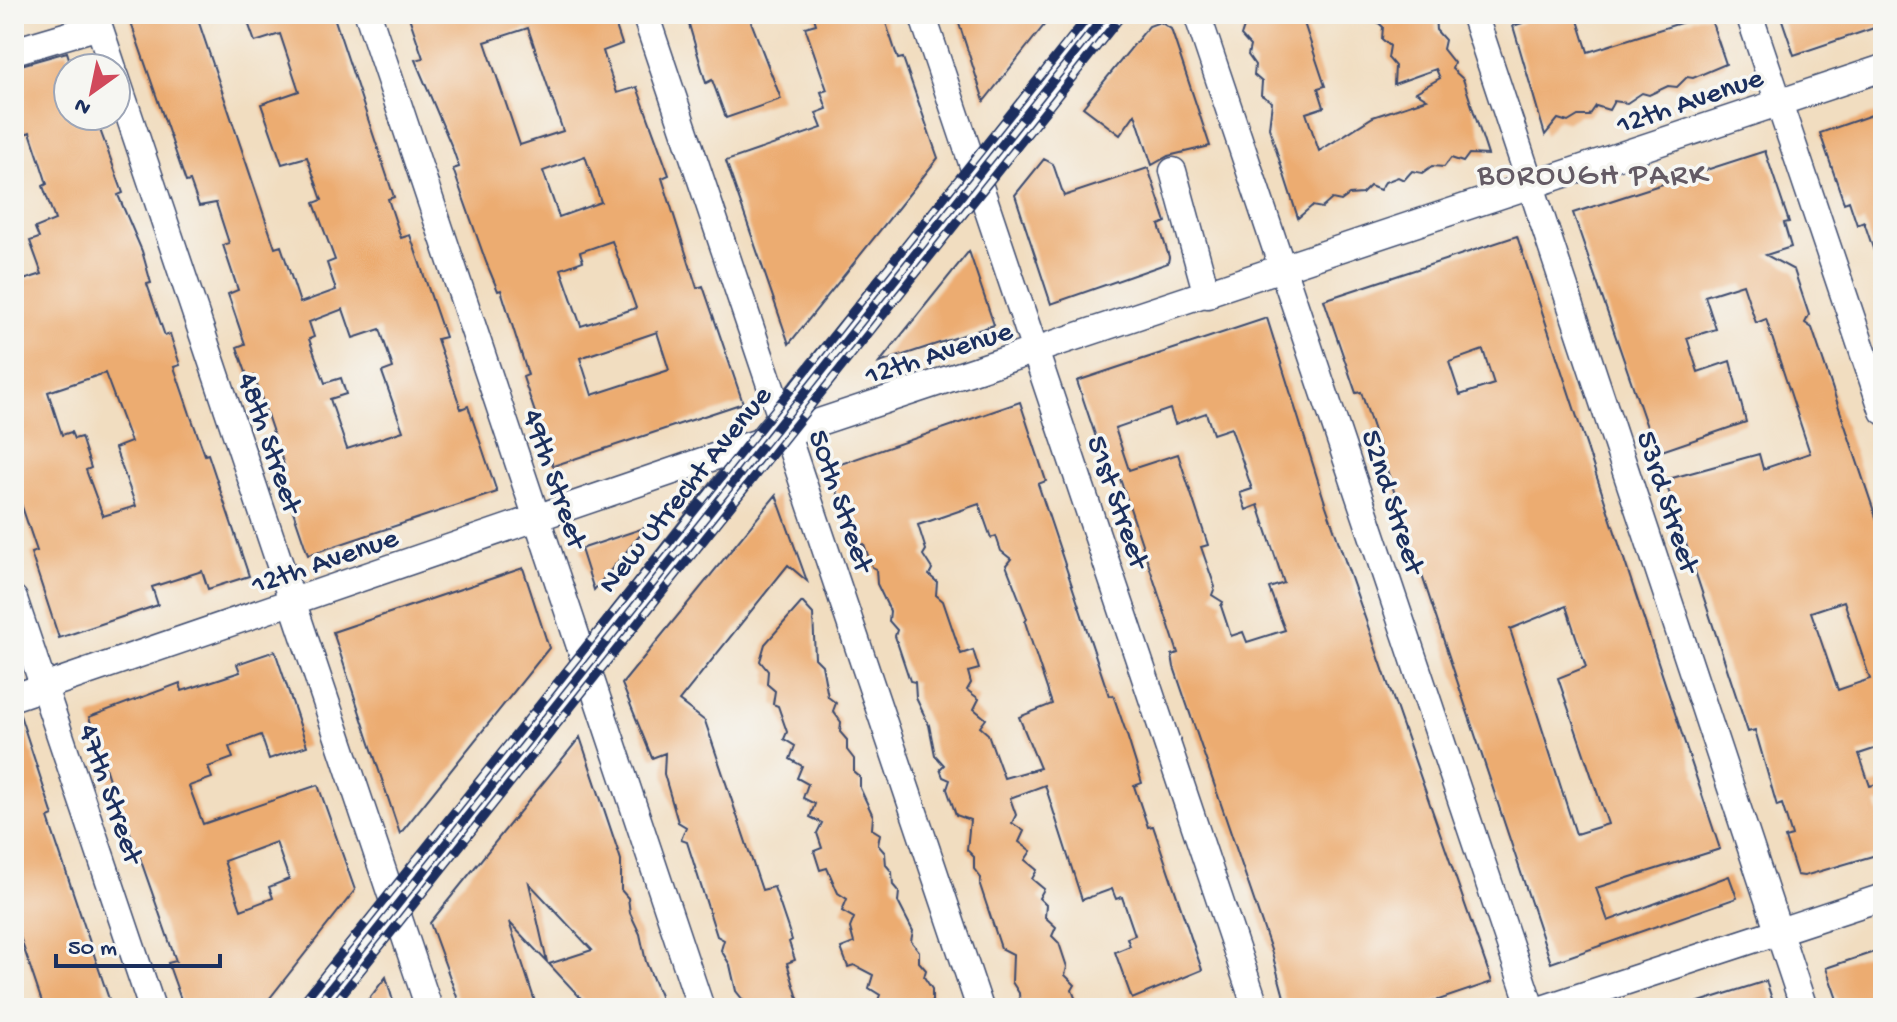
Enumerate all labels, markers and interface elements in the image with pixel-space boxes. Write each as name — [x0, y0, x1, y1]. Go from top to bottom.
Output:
north arrow — [52, 52, 132, 132]
street label: 12th Avenue — [1612, 62, 1769, 145]
text: N — [70, 91, 96, 120]
district label: BOROUGH PARK — [1476, 158, 1710, 196]
street label: 12th Avenue — [861, 315, 1018, 396]
street label: 48th Street — [227, 369, 309, 521]
street label: New Utrecht Avenue — [592, 380, 781, 602]
street label: 49th Street — [513, 405, 594, 556]
street label: 50th Street — [798, 426, 880, 580]
street label: 52nd Street — [1351, 426, 1431, 581]
street label: 53rd Street — [1626, 427, 1706, 580]
street label: 51st Street — [1077, 431, 1156, 576]
street label: 12th Avenue — [247, 522, 404, 605]
street label: 47th Street — [69, 720, 150, 871]
scale bar — [56, 918, 220, 968]
text: 50 m — [68, 935, 117, 964]

